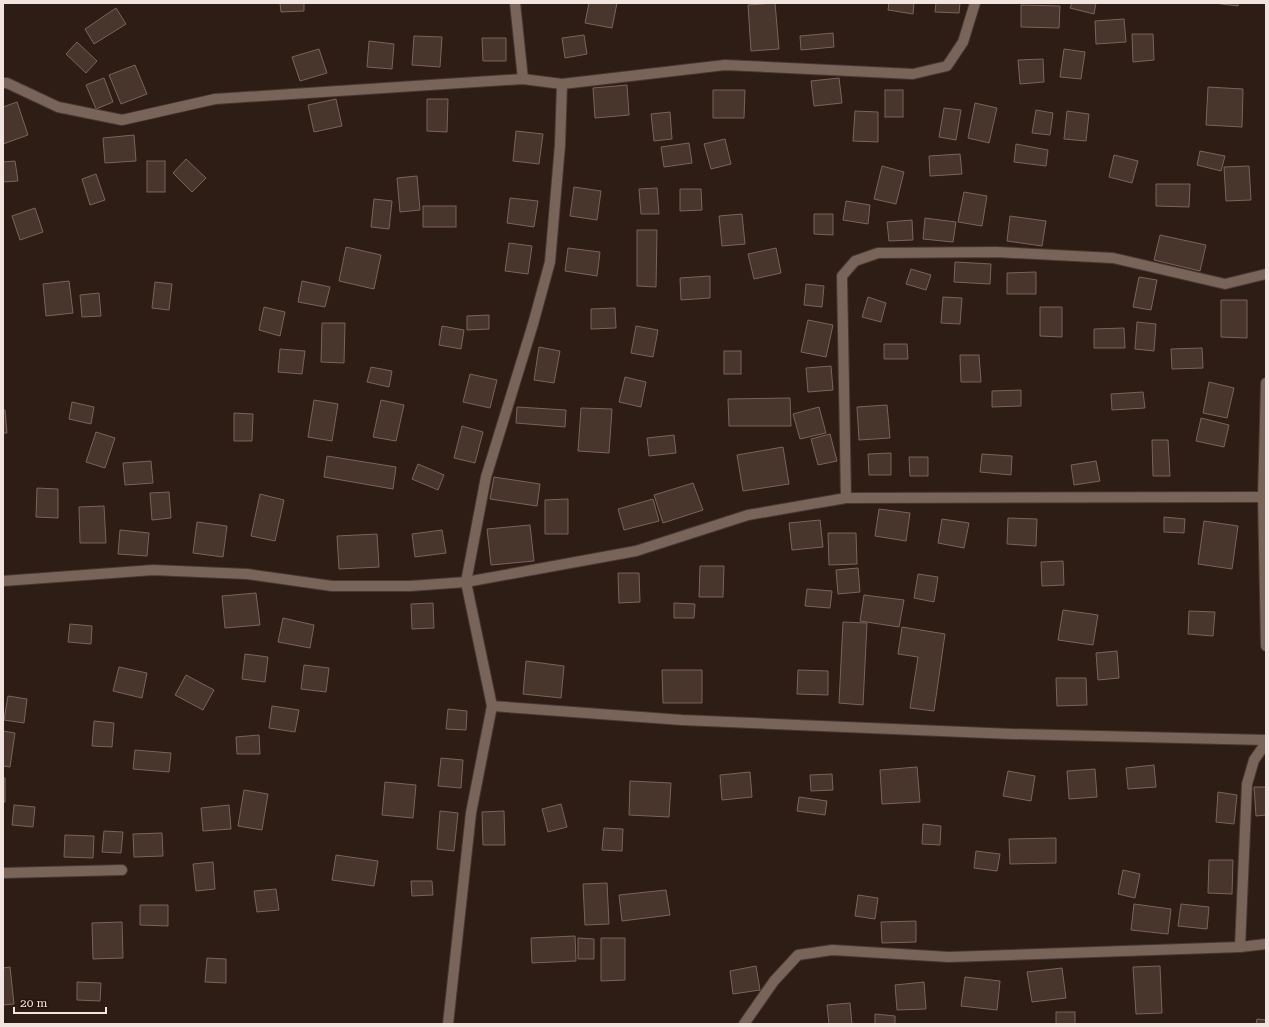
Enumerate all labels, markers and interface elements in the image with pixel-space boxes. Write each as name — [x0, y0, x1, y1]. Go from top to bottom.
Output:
scale bar — [14, 989, 106, 1015]
text: 20 m — [20, 996, 47, 1010]

